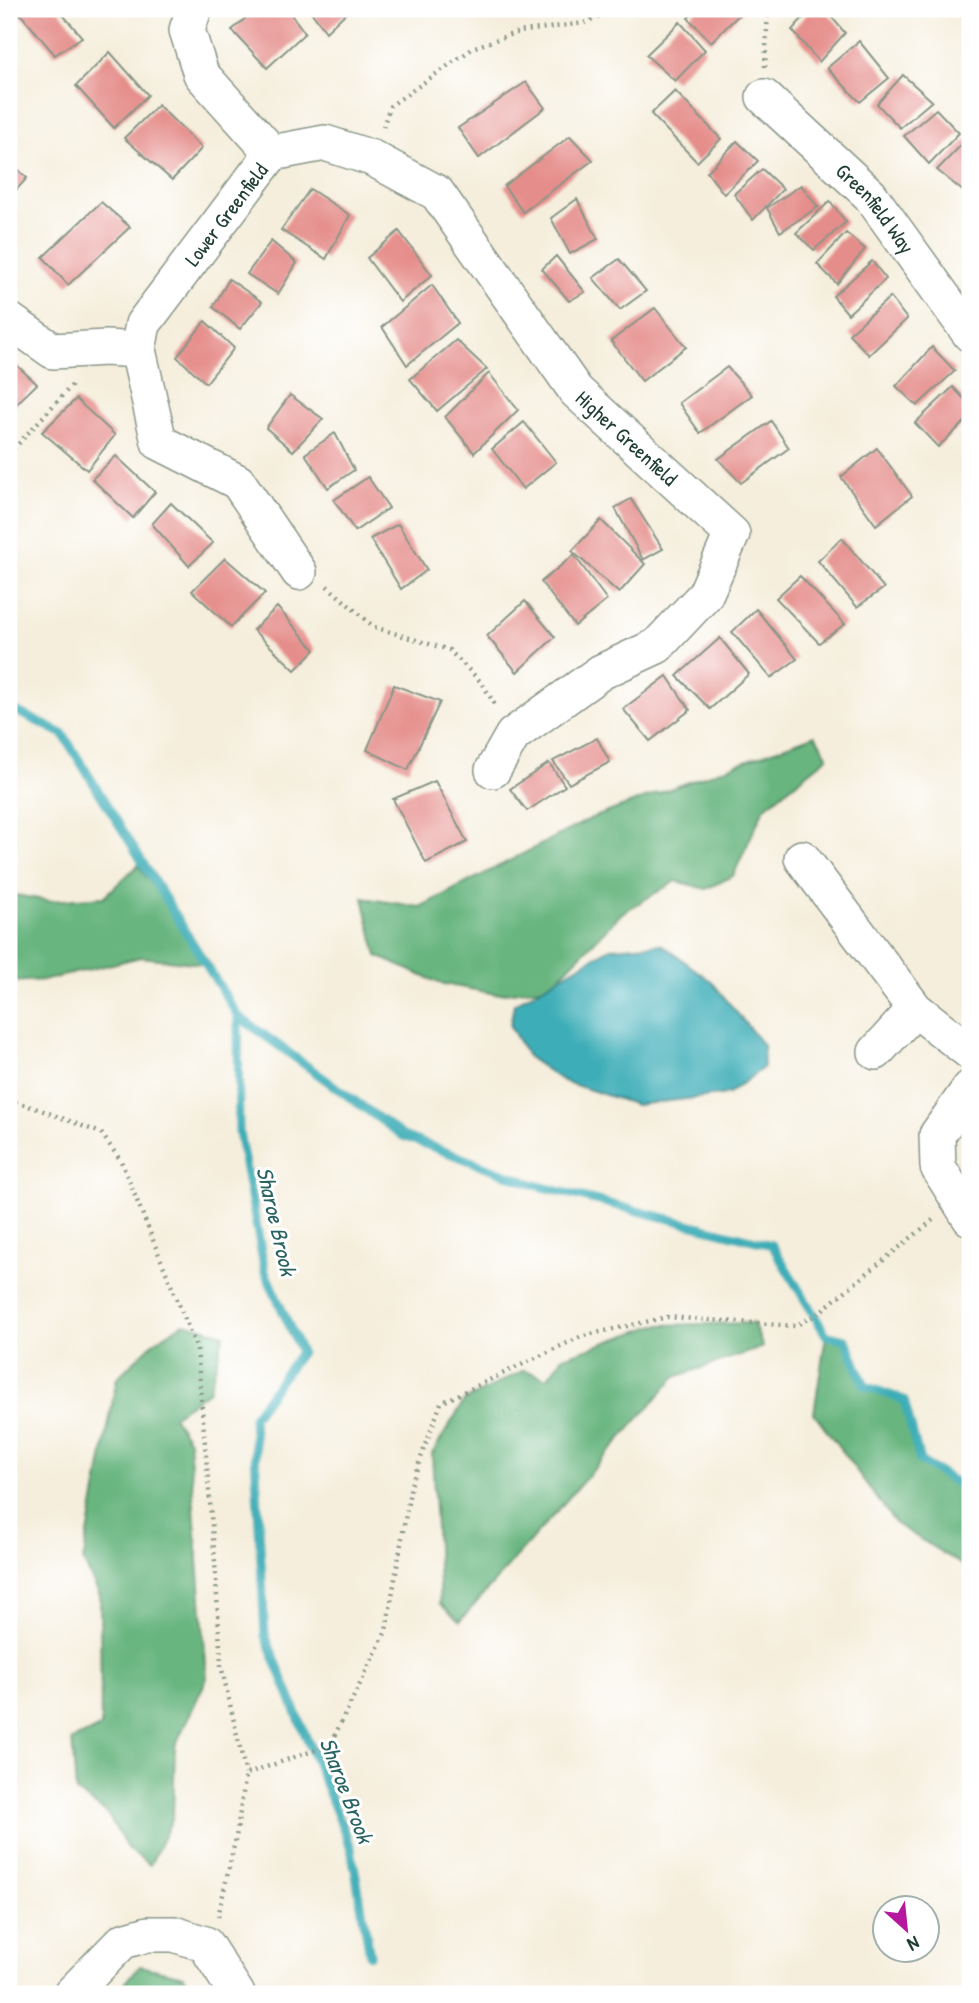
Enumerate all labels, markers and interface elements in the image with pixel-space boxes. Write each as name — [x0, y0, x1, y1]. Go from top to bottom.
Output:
street label: Greenfield Way — [830, 156, 922, 259]
street label: Lower Greenfield — [177, 157, 274, 272]
street label: Higher Greenfield — [570, 383, 684, 492]
water label: Sharoe Brook — [249, 1164, 305, 1281]
water label: Sharoe Brook — [313, 1733, 382, 1849]
north arrow — [870, 1895, 940, 1965]
text: N — [903, 1930, 924, 1958]

